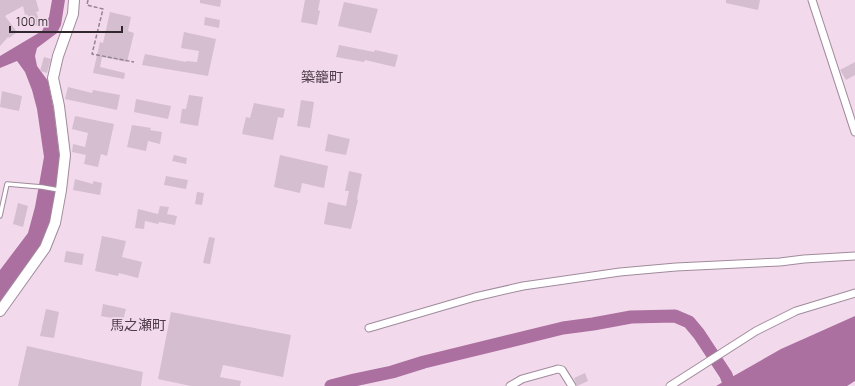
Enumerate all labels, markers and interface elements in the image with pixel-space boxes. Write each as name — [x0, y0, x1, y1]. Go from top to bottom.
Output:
scale bar — [10, 8, 122, 34]
text: 100 m — [16, 13, 48, 30]
district label: 築籠町 — [301, 67, 343, 86]
district label: 馬之瀬町 — [110, 315, 166, 334]

